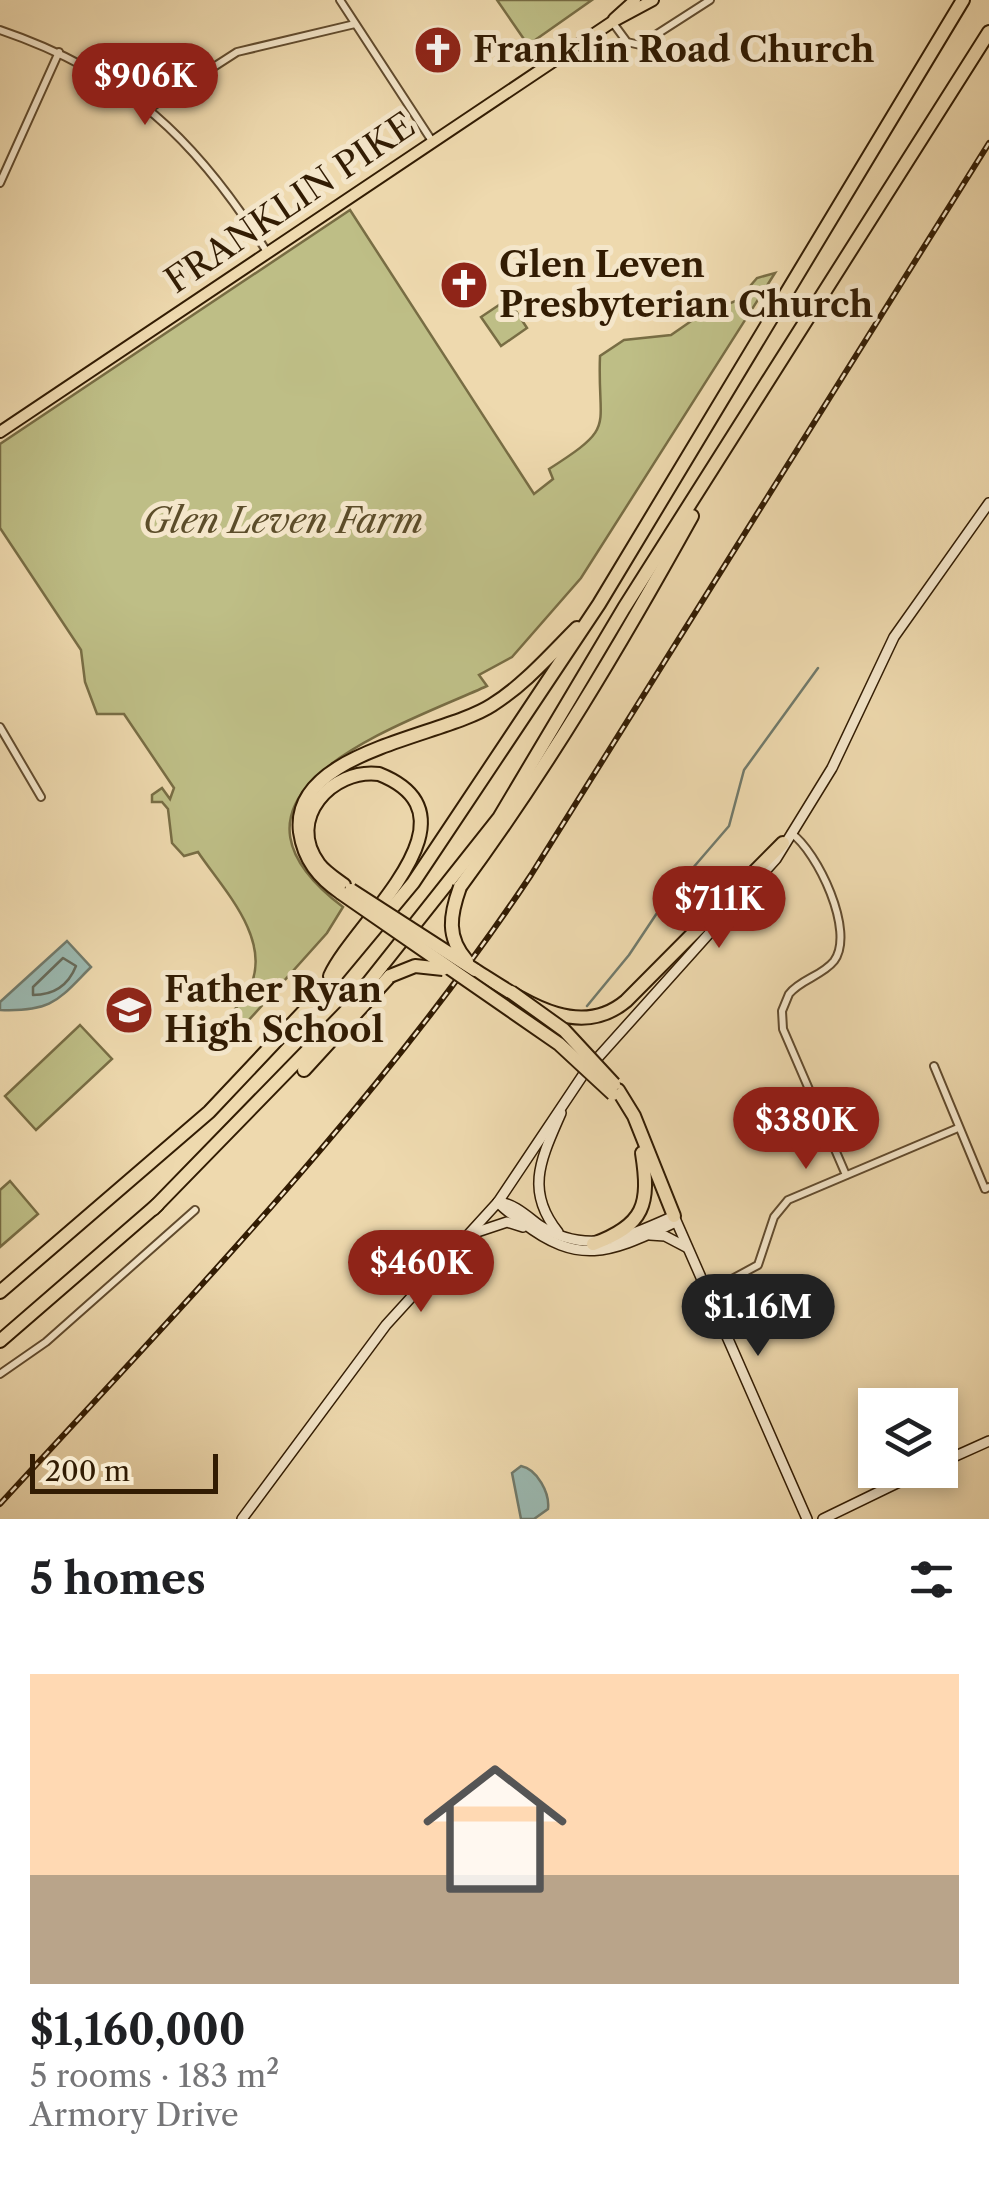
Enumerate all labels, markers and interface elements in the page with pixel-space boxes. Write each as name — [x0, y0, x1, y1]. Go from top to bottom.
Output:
church icon: Franklin Road Church — [412, 24, 464, 76]
place label: Franklin Road Church — [473, 28, 875, 71]
pin: $906K — [75, 43, 215, 128]
text: $906K — [94, 56, 196, 95]
street label: FRANKLIN PIKE — [157, 103, 423, 302]
place label: Glen Leven Presbyterian Church — [499, 243, 873, 326]
church icon: Glen Leven Presbyterian Church — [438, 259, 490, 311]
park label: Glen Leven Farm — [143, 499, 423, 542]
pin: $711K — [649, 866, 789, 951]
text: $711K — [675, 879, 763, 918]
place label: Father Ryan High School — [164, 968, 384, 1051]
school or university icon: Father Ryan High School — [103, 984, 155, 1036]
pin: $380K — [736, 1087, 876, 1172]
text: $380K — [755, 1100, 857, 1139]
pin: $460K — [351, 1230, 491, 1315]
text: $460K — [370, 1243, 472, 1282]
pin: $1.16M — [677, 1274, 839, 1359]
text: $1.16M — [704, 1287, 812, 1326]
map controls — [858, 1388, 958, 1488]
button: layers — [858, 1388, 958, 1488]
scale bar — [30, 1449, 218, 1494]
text: 200 m — [45, 1454, 130, 1488]
icon: filters — [904, 1552, 959, 1607]
text: 5 homes — [30, 1553, 206, 1605]
icon: home — [405, 1739, 585, 1919]
text: $1,160,000 — [30, 2004, 245, 2056]
text: 5 rooms · 183 m² — [30, 2056, 279, 2095]
text: Armory Drive — [30, 2095, 239, 2134]

